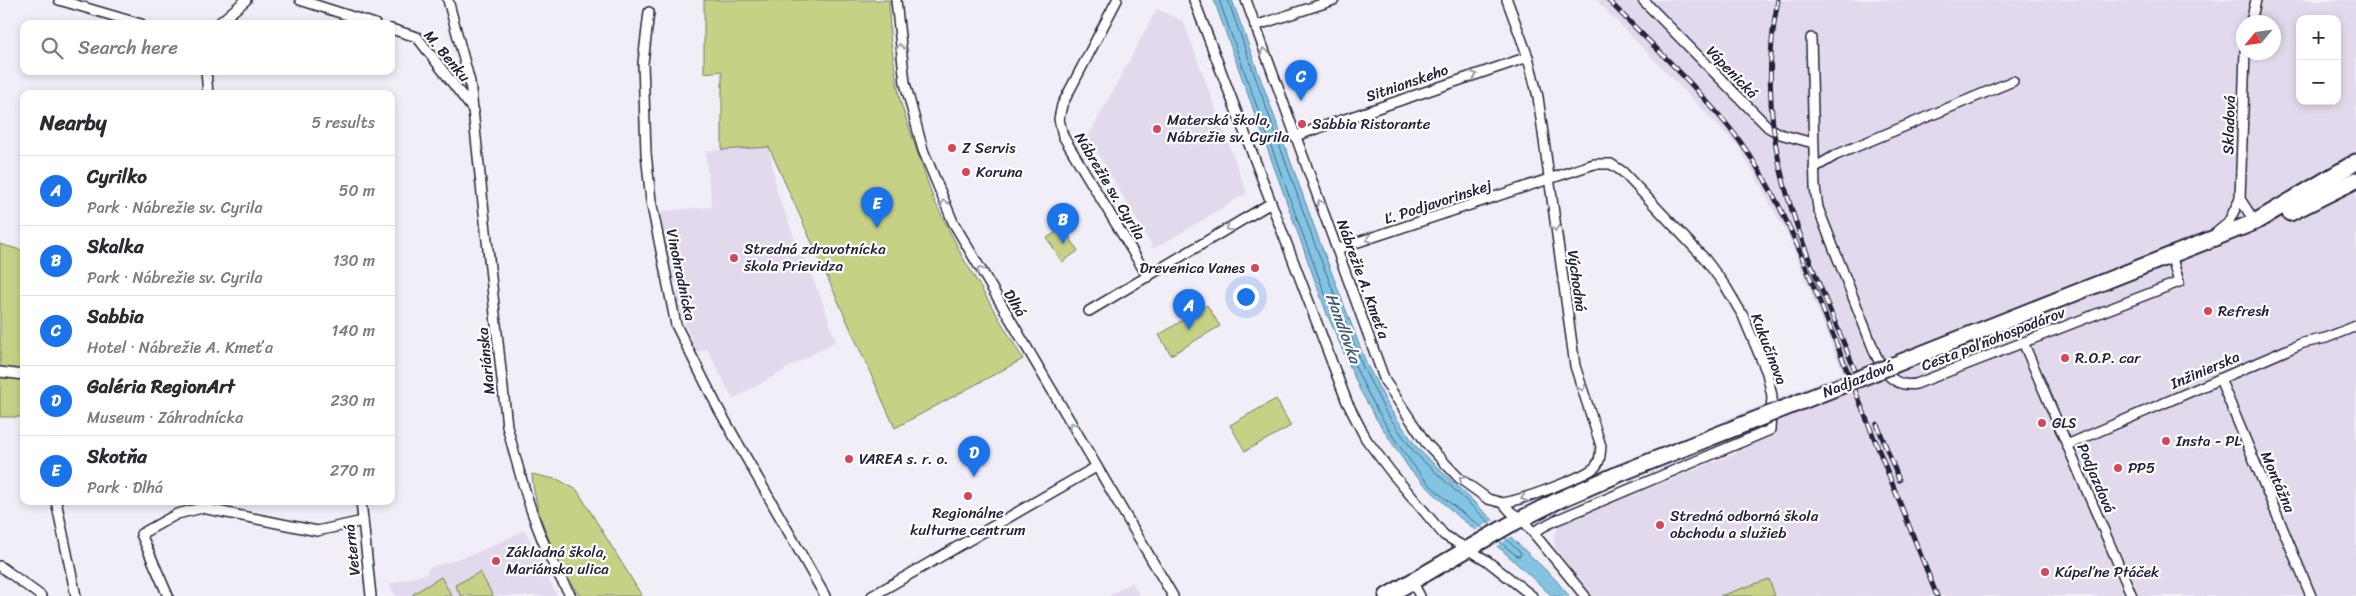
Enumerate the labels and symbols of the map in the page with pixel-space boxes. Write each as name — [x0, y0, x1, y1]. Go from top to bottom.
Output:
north arrow — [2236, 15, 2281, 60]
street label: M. Benku — [417, 24, 477, 88]
street label: Vápenická — [1700, 39, 1765, 105]
one-way arrow — [895, 43, 906, 51]
one-way arrow — [1260, 47, 1270, 56]
street label: Sitnianskeho — [1362, 57, 1452, 109]
pin: C — [1285, 60, 1317, 101]
one-way arrow — [1469, 71, 1477, 81]
street label: Skladová — [2215, 94, 2243, 155]
place label: Materská škola, Nábrežie sv. Cyrila — [1167, 107, 1289, 150]
place label: Sabbia Ristorante — [1312, 111, 1431, 137]
marker: Sabbia Ristorante — [1296, 118, 1308, 130]
marker: Materská škola, Nábrežie sv. Cyrila — [1151, 123, 1163, 135]
street label: Nábrežie sv. Cyrila — [1067, 127, 1153, 245]
place label: Z Servis — [962, 135, 1016, 161]
marker: Z Servis — [946, 142, 958, 154]
place label: Koruna — [976, 159, 1023, 185]
marker: Koruna — [960, 166, 972, 178]
street label: Ľ. Podjavorinskej — [1381, 172, 1495, 232]
pin: E — [861, 187, 893, 228]
one-way arrow — [940, 199, 951, 208]
one-way arrow — [1316, 200, 1326, 208]
pin: B — [1047, 203, 1079, 244]
street label: Nábrežie A. Kmeťa — [1329, 215, 1397, 343]
one-way arrow — [1226, 222, 1235, 232]
one-way arrow — [1549, 225, 1560, 233]
street label: Vinohradnícka — [659, 227, 704, 324]
one-way arrow — [1365, 233, 1373, 243]
place label: Stredná zdravotnícka škola Prievidza — [743, 236, 886, 279]
street label: Východná — [1560, 249, 1594, 314]
marker: Stredná zdravotnícka škola Prievidza — [728, 252, 740, 264]
place label: Drevenica Vanes — [1139, 255, 1246, 281]
marker: Drevenica Vanes — [1249, 262, 1261, 274]
one-way arrow — [976, 267, 986, 276]
street label: Dlhá — [996, 284, 1034, 322]
your location — [1233, 284, 1259, 310]
pin: A — [1173, 289, 1205, 330]
water label: Handlovka — [1317, 289, 1370, 369]
place label: Refresh — [2218, 298, 2269, 324]
street label: Cesta poľnohospodárov — [1917, 299, 2070, 378]
marker: Refresh — [2202, 305, 2214, 317]
street label: Kukučínova — [1743, 309, 1795, 389]
street label: Mariánska — [470, 326, 502, 396]
street label: Inžinierska — [2165, 344, 2244, 397]
place label: R.O.P. car — [2075, 345, 2141, 371]
marker: R.O.P. car — [2059, 352, 2071, 364]
street label: Nadjazdová — [1818, 353, 1898, 405]
one-way arrow — [1576, 384, 1586, 392]
place label: GLS — [2052, 410, 2076, 436]
marker: GLS — [2036, 417, 2048, 429]
one-way arrow — [1068, 421, 1078, 430]
place label: Insta - PL — [2175, 428, 2241, 454]
marker: Insta - PL — [2160, 435, 2172, 447]
pin: D — [958, 436, 990, 477]
street label: Podjazdová — [2070, 439, 2123, 518]
place label: VAREA s. r. o. — [859, 446, 949, 472]
street label: Montážna — [2253, 447, 2303, 517]
marker: VAREA s. r. o. — [843, 453, 855, 465]
place label: PP5 — [2128, 455, 2155, 481]
marker: PP5 — [2112, 462, 2124, 474]
one-way arrow — [1458, 475, 1467, 484]
marker: Regionálne kulturne centrum — [962, 490, 974, 502]
one-way arrow — [1520, 492, 1528, 502]
place label: Regionálne kulturne centrum — [910, 500, 1026, 543]
place label: Stredná odborná škola obchodu a služieb — [1670, 503, 1819, 546]
marker: Stredná odborná škola obchodu a služieb — [1654, 519, 1666, 531]
street label: Veterná — [336, 523, 368, 577]
place label: Základná škola, Mariánska ulica — [506, 539, 609, 582]
marker: Základná škola, Mariánska ulica — [490, 555, 502, 567]
place label: Kúpeľne Ptáček — [2055, 559, 2160, 585]
marker: Kúpeľne Ptáček — [2039, 566, 2051, 578]

